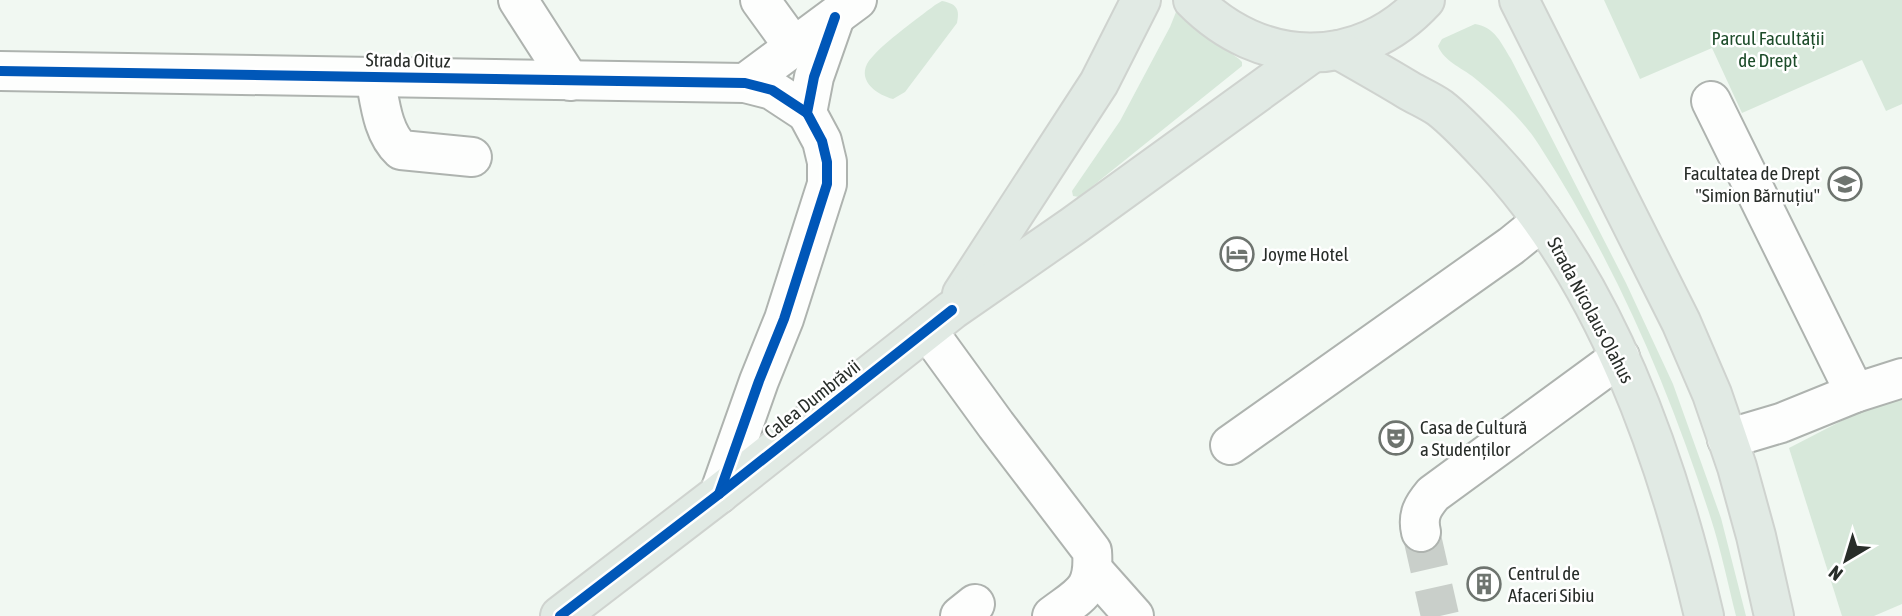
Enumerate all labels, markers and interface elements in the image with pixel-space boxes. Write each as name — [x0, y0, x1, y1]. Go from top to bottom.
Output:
park label: Parcul Facultății de Drept — [1711, 27, 1825, 71]
street label: Strada Oituz — [365, 48, 451, 72]
place label: Facultatea de Drept "Simion Bărnuțiu" — [1683, 162, 1820, 206]
school or university icon: Facultatea de Drept "Simion Bărnuțiu" — [1826, 165, 1864, 203]
street label: Strada Nicolaus Olahus — [1543, 233, 1639, 387]
hotel icon: Joyme Hotel — [1218, 235, 1256, 273]
place label: Joyme Hotel — [1262, 243, 1348, 265]
street label: Calea Dumbrăvii — [760, 355, 864, 443]
place label: Casa de Cultură a Studenților — [1420, 416, 1527, 460]
theatre icon: Casa de Cultură a Studenților — [1377, 419, 1415, 457]
north arrow — [1811, 525, 1881, 595]
text: N — [1824, 561, 1847, 586]
place label: Centrul de Afaceri Sibiu — [1508, 562, 1595, 606]
building icon: Centrul de Afaceri Sibiu — [1465, 565, 1503, 603]

